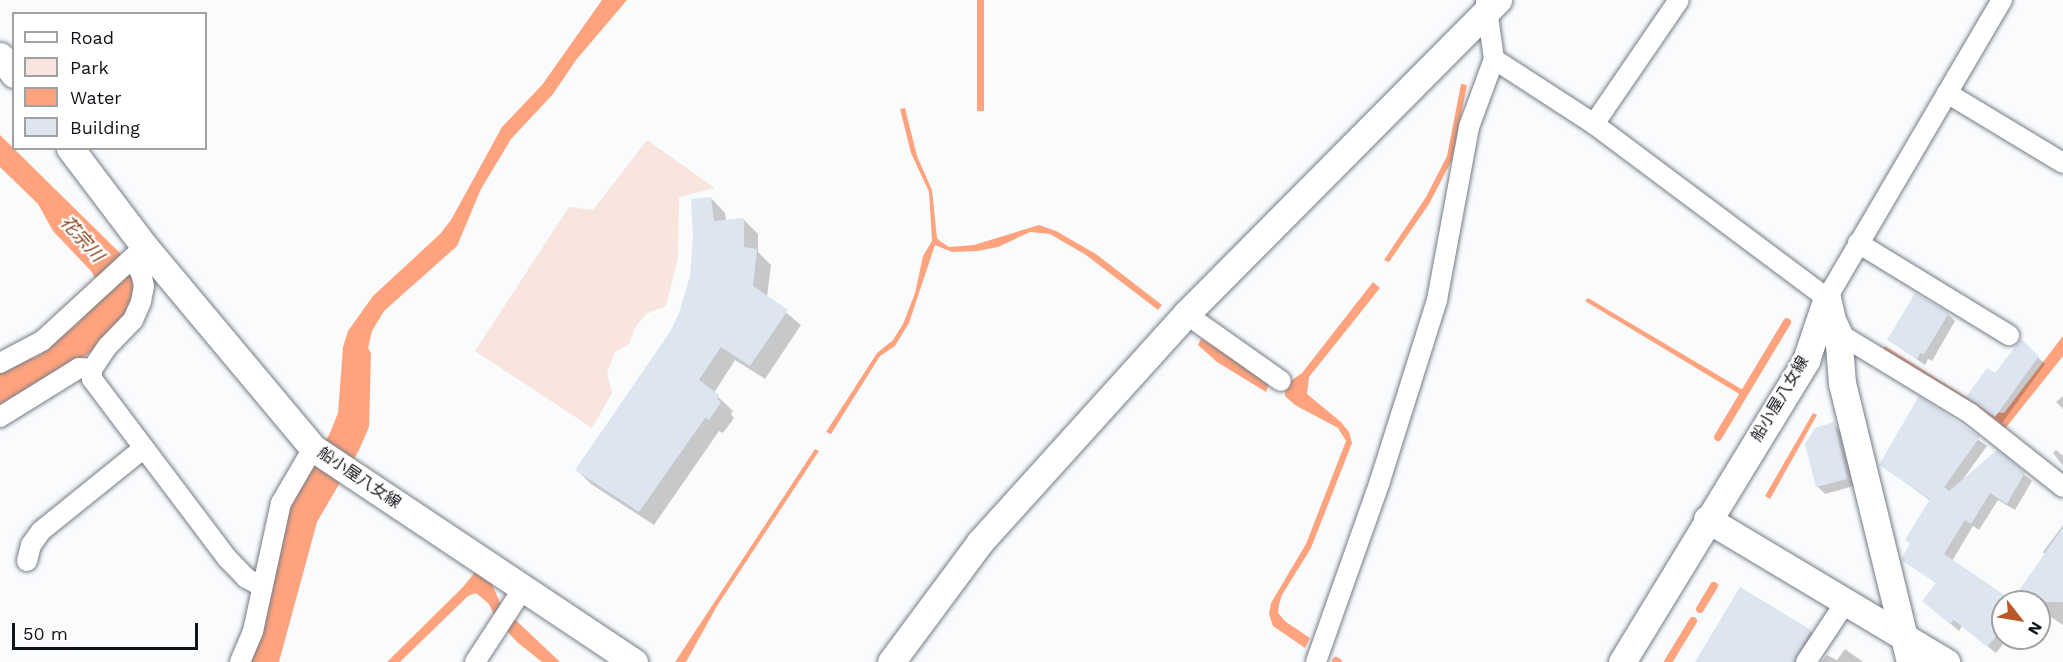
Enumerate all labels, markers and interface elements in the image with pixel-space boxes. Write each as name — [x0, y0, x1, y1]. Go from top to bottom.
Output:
legend — [12, 12, 207, 150]
text: Road — [70, 27, 114, 48]
text: Park — [70, 57, 109, 78]
text: Water — [70, 87, 122, 108]
text: Building — [70, 117, 140, 138]
water label: 花宗川 — [56, 212, 108, 266]
street label: 船小屋八女線 — [1747, 353, 1813, 445]
street label: 船小屋八女線 — [314, 443, 404, 513]
north arrow — [1991, 590, 2051, 650]
scale bar — [15, 611, 201, 649]
text: N — [2024, 619, 2046, 638]
text: 50 m — [23, 623, 68, 644]

